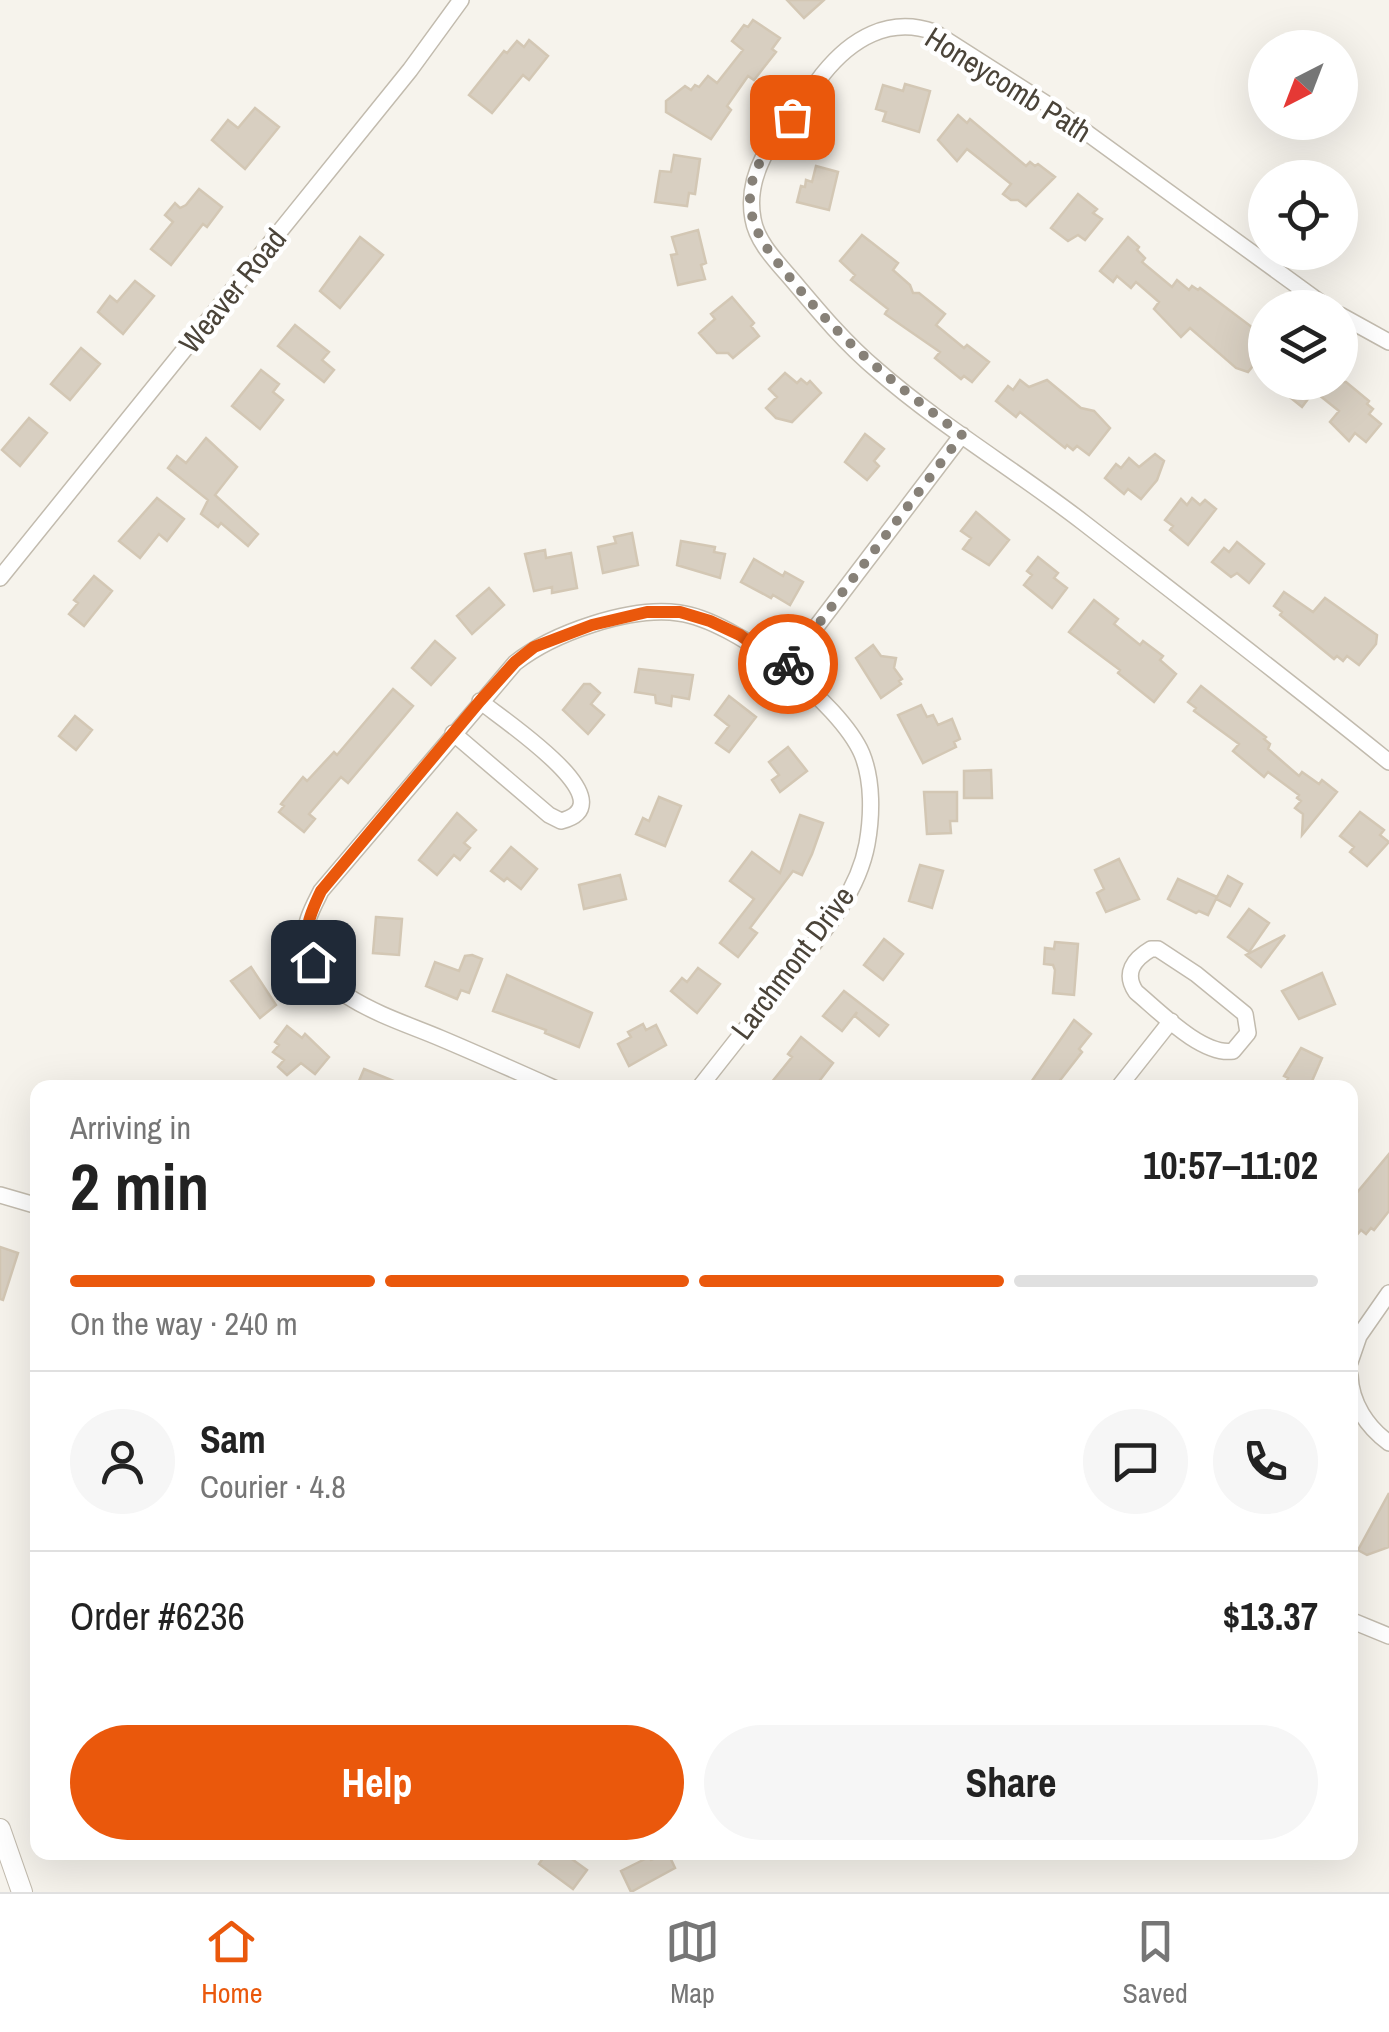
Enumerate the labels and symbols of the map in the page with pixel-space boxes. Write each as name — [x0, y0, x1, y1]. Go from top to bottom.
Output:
street label: Honeycomb Path — [918, 17, 1099, 151]
north arrow — [1248, 30, 1358, 140]
pin — [750, 75, 835, 160]
street label: Weaver Road — [169, 220, 295, 361]
courier — [738, 614, 838, 714]
street label: Larchmont Drive — [722, 878, 863, 1047]
pin — [271, 920, 356, 1005]

